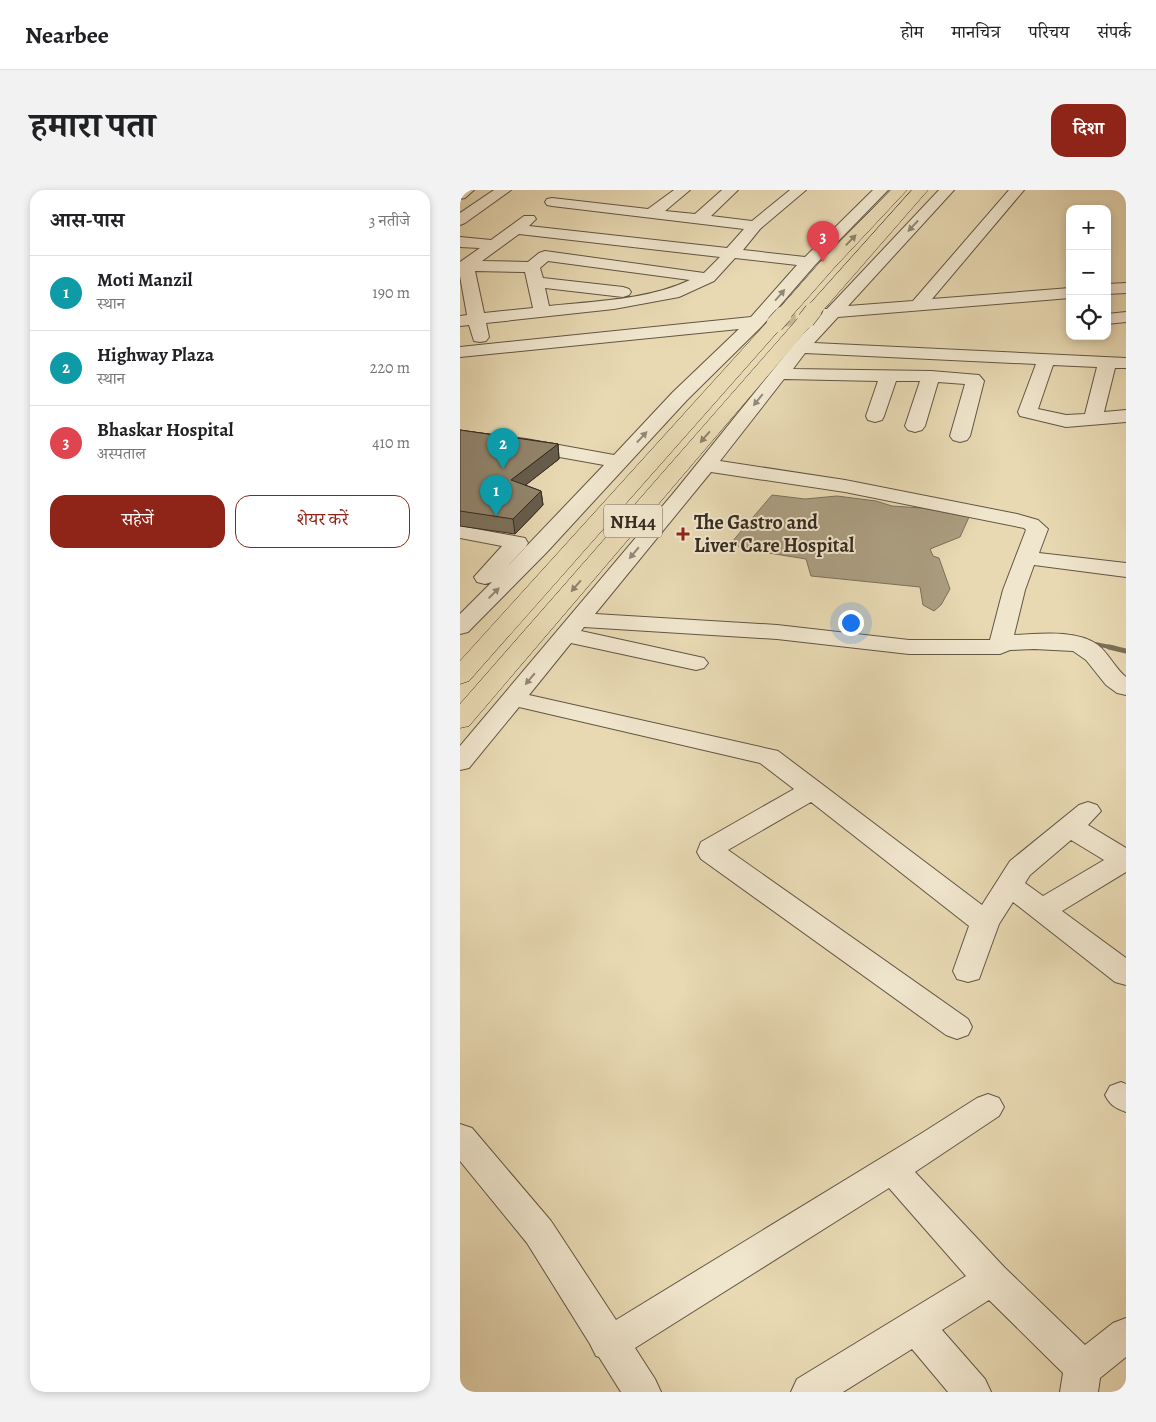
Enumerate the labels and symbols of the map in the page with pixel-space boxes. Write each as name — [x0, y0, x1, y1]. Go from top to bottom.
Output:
one-way arrow — [907, 219, 919, 231]
pin: 3 — [807, 221, 839, 262]
one-way arrow — [845, 235, 857, 247]
one-way arrow — [774, 289, 785, 302]
one-way arrow — [753, 393, 764, 406]
pin: 2 — [487, 428, 519, 469]
one-way arrow — [700, 430, 711, 443]
one-way arrow — [636, 431, 648, 443]
pin: 1 — [480, 475, 512, 516]
road number: NH44 — [604, 504, 662, 538]
place label: The Gastro and Liver Care Hospital — [694, 509, 855, 559]
marker: The Gastro and Liver Care Hospital — [676, 527, 690, 541]
one-way arrow — [628, 547, 640, 559]
one-way arrow — [571, 580, 582, 593]
one-way arrow — [488, 587, 500, 599]
your location — [838, 610, 864, 636]
one-way arrow — [525, 672, 536, 685]

